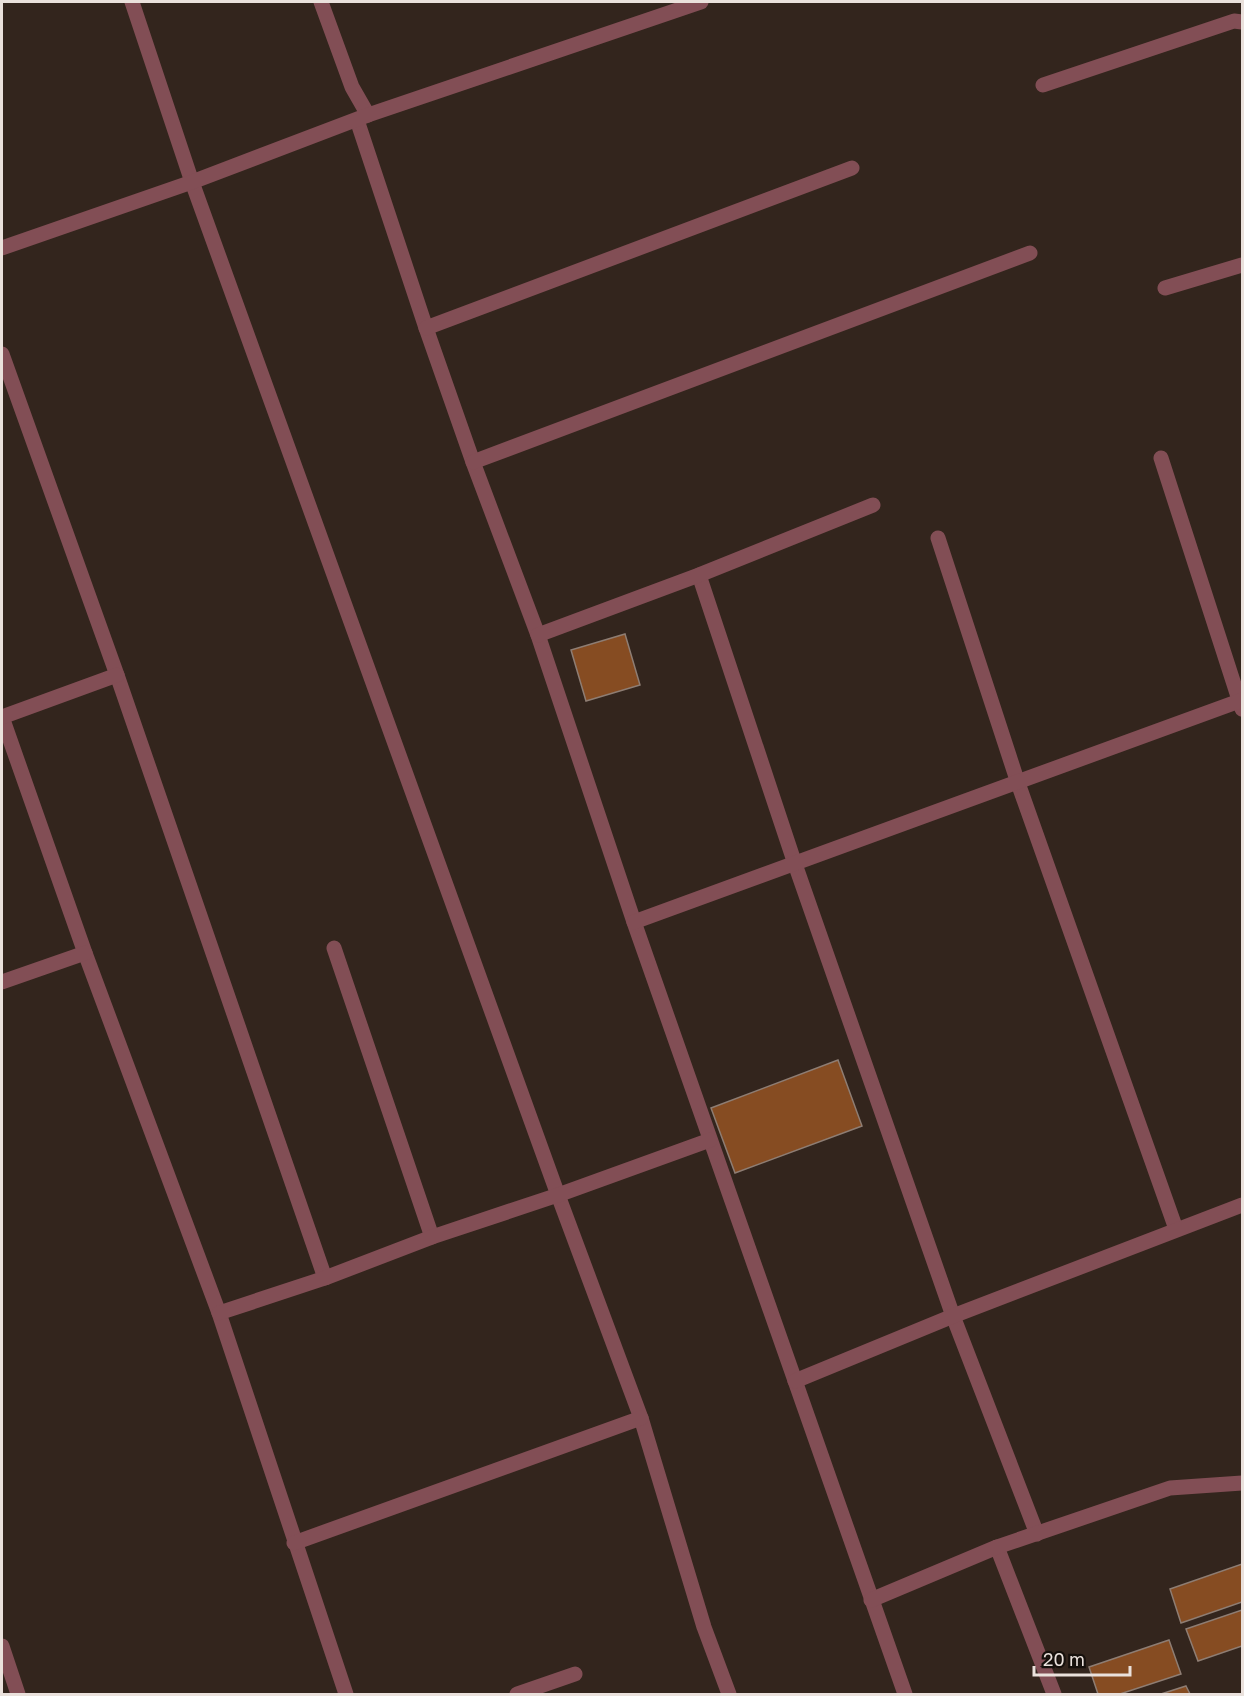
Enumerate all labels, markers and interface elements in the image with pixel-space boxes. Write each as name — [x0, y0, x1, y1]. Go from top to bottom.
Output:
scale bar — [1034, 1639, 1130, 1677]
text: 20 m — [1043, 1648, 1085, 1670]

